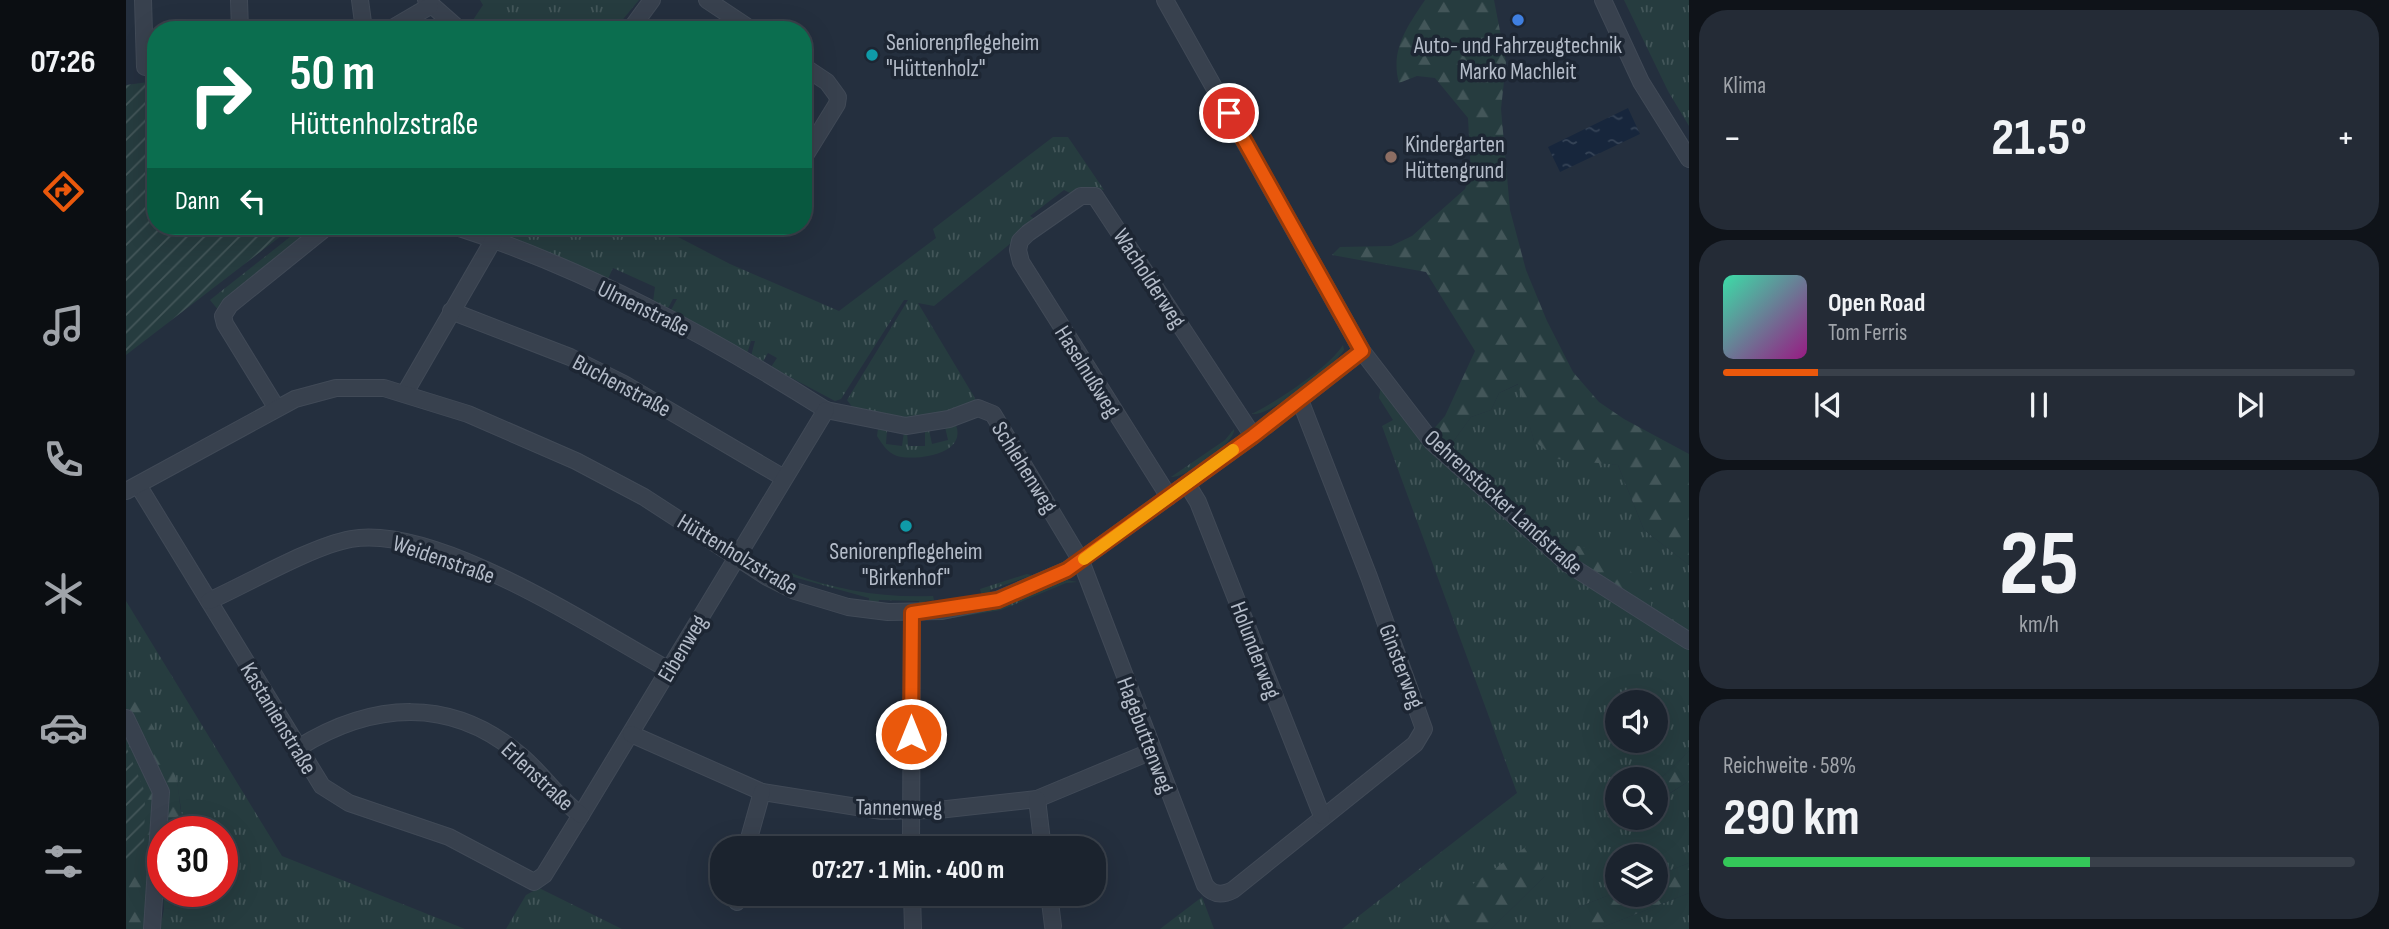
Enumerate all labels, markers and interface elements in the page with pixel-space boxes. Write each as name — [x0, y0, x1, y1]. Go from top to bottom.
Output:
marker: Auto- und Fahrzeugtechnik Marko Machleit — [1510, 12, 1526, 28]
place label: Seniorenpflegeheim "Hüttenholz" — [886, 29, 1039, 83]
place label: Auto- und Fahrzeugtechnik Marko Machleit — [1413, 32, 1622, 86]
text: 07:26 — [30, 43, 96, 82]
text: 50 m — [290, 45, 375, 104]
marker: Seniorenpflegeheim "Hüttenholz" — [864, 47, 880, 63]
icon: right — [175, 49, 266, 140]
text: Klima — [1723, 72, 1766, 100]
pin — [1199, 83, 1259, 143]
icon: arrive — [1210, 94, 1248, 132]
text: Hüttenholzstraße — [290, 105, 478, 144]
text: 21.5° — [1991, 107, 2087, 170]
text: − — [1723, 116, 1742, 161]
text: + — [2336, 116, 2355, 161]
place label: Kindergarten Hüttengrund — [1405, 131, 1505, 185]
marker: Kindergarten Hüttengrund — [1383, 149, 1399, 165]
icon: directions — [39, 167, 88, 216]
icon: left — [234, 182, 272, 220]
text: Dann — [175, 186, 220, 217]
street label: Wacholderweg — [1107, 223, 1192, 334]
street label: Ulmenstraße — [593, 275, 694, 343]
text: Open Road — [1828, 288, 1925, 319]
icon: music — [39, 301, 88, 350]
text: Tom Ferris — [1828, 319, 1907, 347]
street label: Haselnußweg — [1048, 321, 1126, 422]
street label: Buchenstraße — [568, 348, 675, 423]
icon: previous — [1809, 386, 1847, 424]
icon: pause — [2020, 386, 2058, 424]
icon: next — [2231, 386, 2269, 424]
street label: Schlehenweg — [985, 417, 1063, 518]
street label: Oehrenstöcker Landstraße — [1418, 424, 1588, 581]
icon: phone — [39, 435, 88, 484]
street label: Hüttenholzstraße — [672, 508, 803, 602]
text: 25 — [1999, 511, 2079, 620]
marker: Seniorenpflegeheim "Birkenhof" — [898, 518, 914, 534]
street label: Weidenstraße — [389, 529, 498, 590]
place label: Seniorenpflegeheim "Birkenhof" — [829, 538, 983, 592]
icon: climate — [39, 569, 88, 618]
street label: Holunderweg — [1224, 598, 1286, 703]
street label: Eibenweg — [652, 610, 714, 687]
text: km/h — [2019, 611, 2059, 639]
street label: Ginsterweg — [1372, 620, 1430, 713]
street label: Kastanienstraße — [234, 657, 322, 780]
street label: Hagebuttenweg — [1110, 673, 1180, 797]
map controls — [1605, 690, 1668, 907]
button: sound — [1605, 690, 1668, 753]
position arrow — [874, 697, 948, 771]
icon: car — [39, 703, 88, 752]
street label: Erlenstraße — [495, 736, 579, 817]
text: Reichweite · 58% — [1723, 752, 1856, 780]
button: search — [1605, 767, 1668, 830]
text: 290 km — [1723, 787, 1860, 850]
street label: Tannenweg — [855, 793, 943, 823]
speed limit sign: 30 — [147, 816, 238, 907]
icon: filters — [39, 837, 88, 886]
button: layers — [1605, 844, 1668, 907]
text: 07:27 · 1 Min. · 400 m — [812, 855, 1004, 886]

